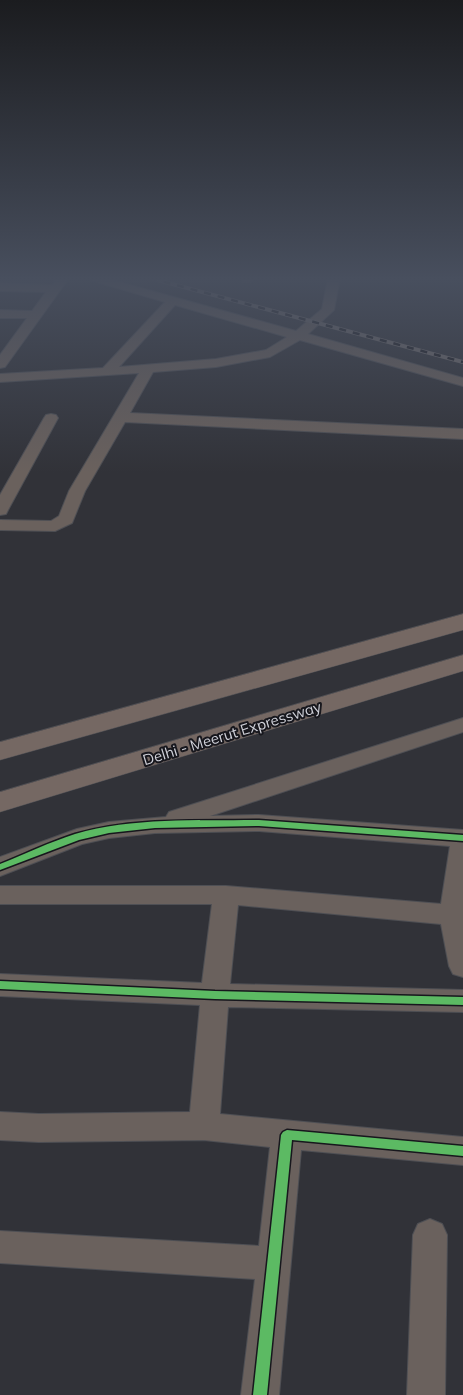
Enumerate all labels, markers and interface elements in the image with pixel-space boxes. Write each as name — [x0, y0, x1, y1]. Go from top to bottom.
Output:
street label: Delhi - Meerut Expressway — [140, 697, 324, 769]

